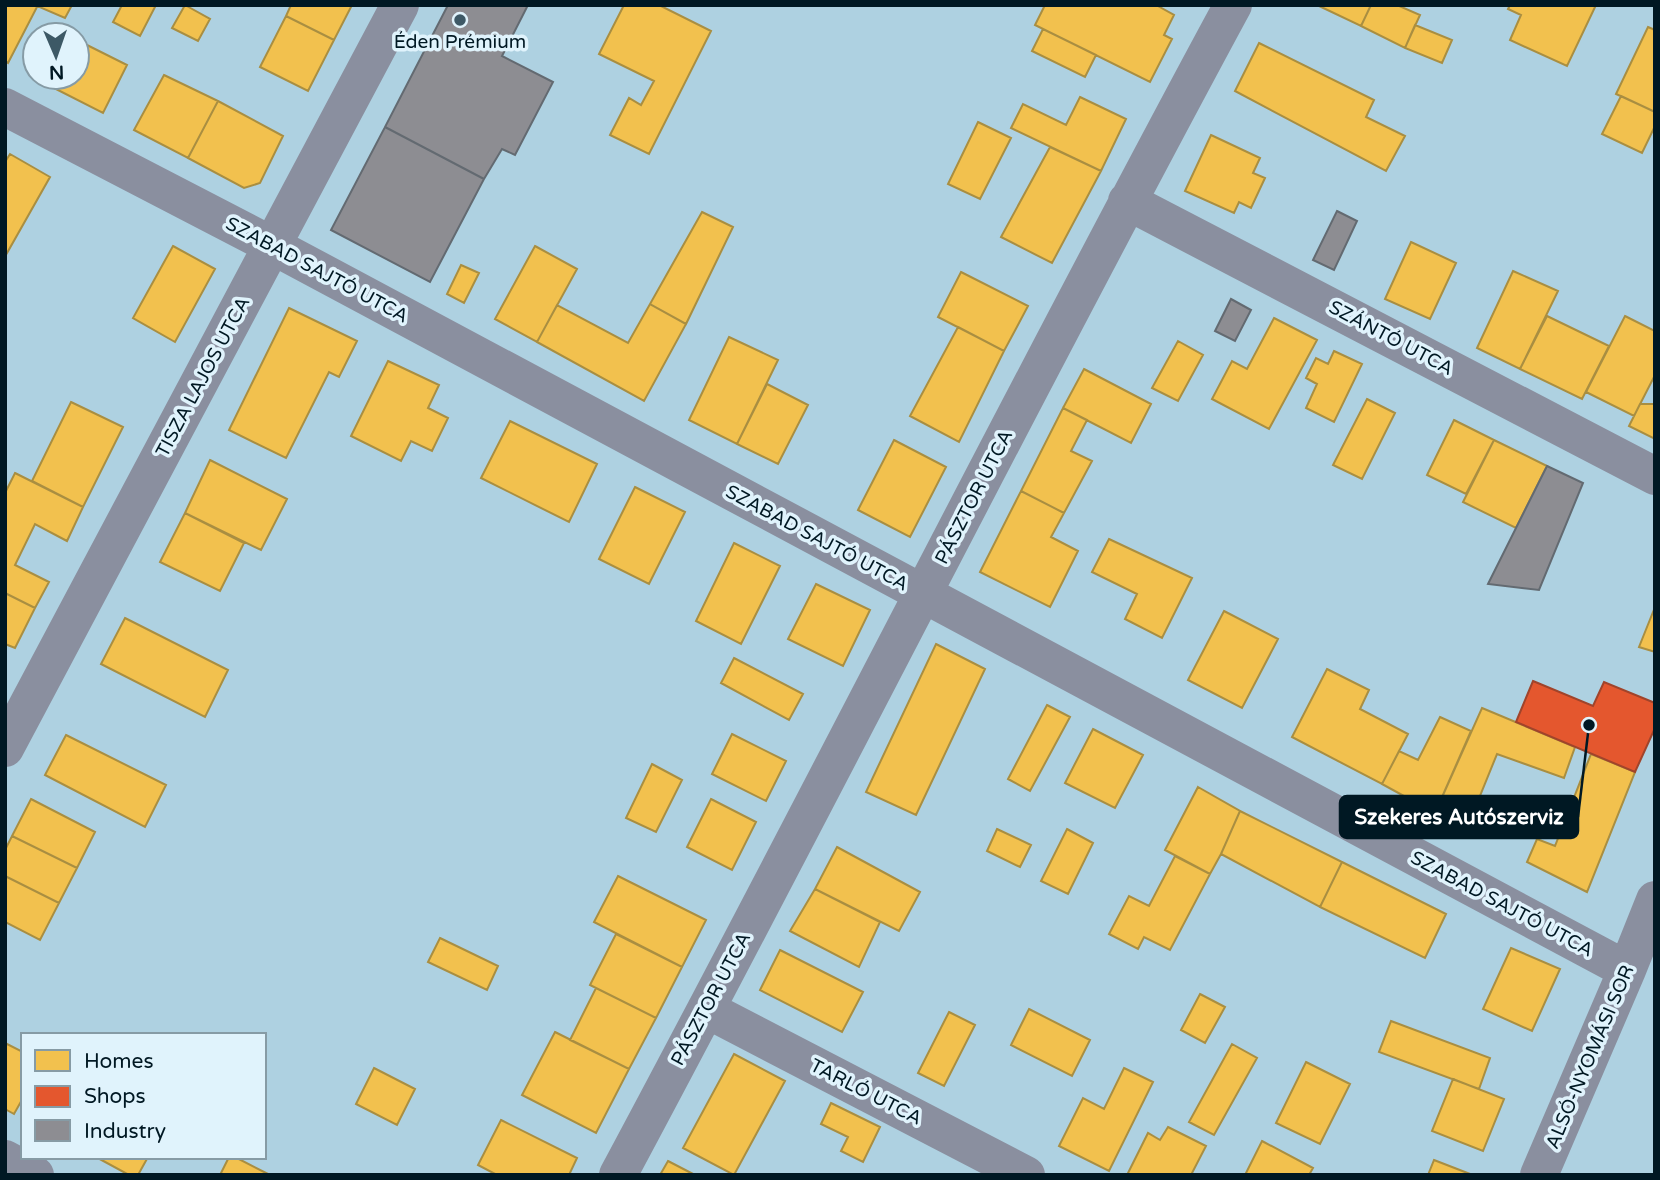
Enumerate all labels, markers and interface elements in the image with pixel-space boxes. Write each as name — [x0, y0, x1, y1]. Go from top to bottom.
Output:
marker: Éden Prémium — [452, 12, 468, 28]
north arrow — [21, 21, 91, 91]
place label: Éden Prémium — [394, 31, 526, 53]
text: N — [49, 61, 65, 83]
street label: SZABAD SAJTÓ UTCA — [222, 212, 413, 328]
street label: TISZA LAJOS UTCA — [151, 293, 255, 461]
street label: SZÁNTÓ UTCA — [1325, 295, 1457, 380]
street label: PÁSZTOR UTCA — [930, 426, 1017, 568]
street label: SZABAD SAJTÓ UTCA — [722, 480, 913, 596]
callout: Szekeres Autószerviz — [1340, 796, 1578, 838]
text: Szekeres Autószerviz — [1354, 805, 1564, 830]
street label: SZABAD SAJTÓ UTCA — [1407, 846, 1598, 962]
street label: PÁSZTOR UTCA — [666, 928, 755, 1069]
street label: ALSÓ-NYOMÁSI SOR — [1540, 961, 1639, 1152]
legend — [21, 1033, 266, 1159]
text: Homes — [84, 1049, 154, 1074]
street label: TARLÓ UTCA — [807, 1054, 926, 1130]
text: Shops — [84, 1084, 146, 1109]
text: Industry — [84, 1119, 166, 1144]

